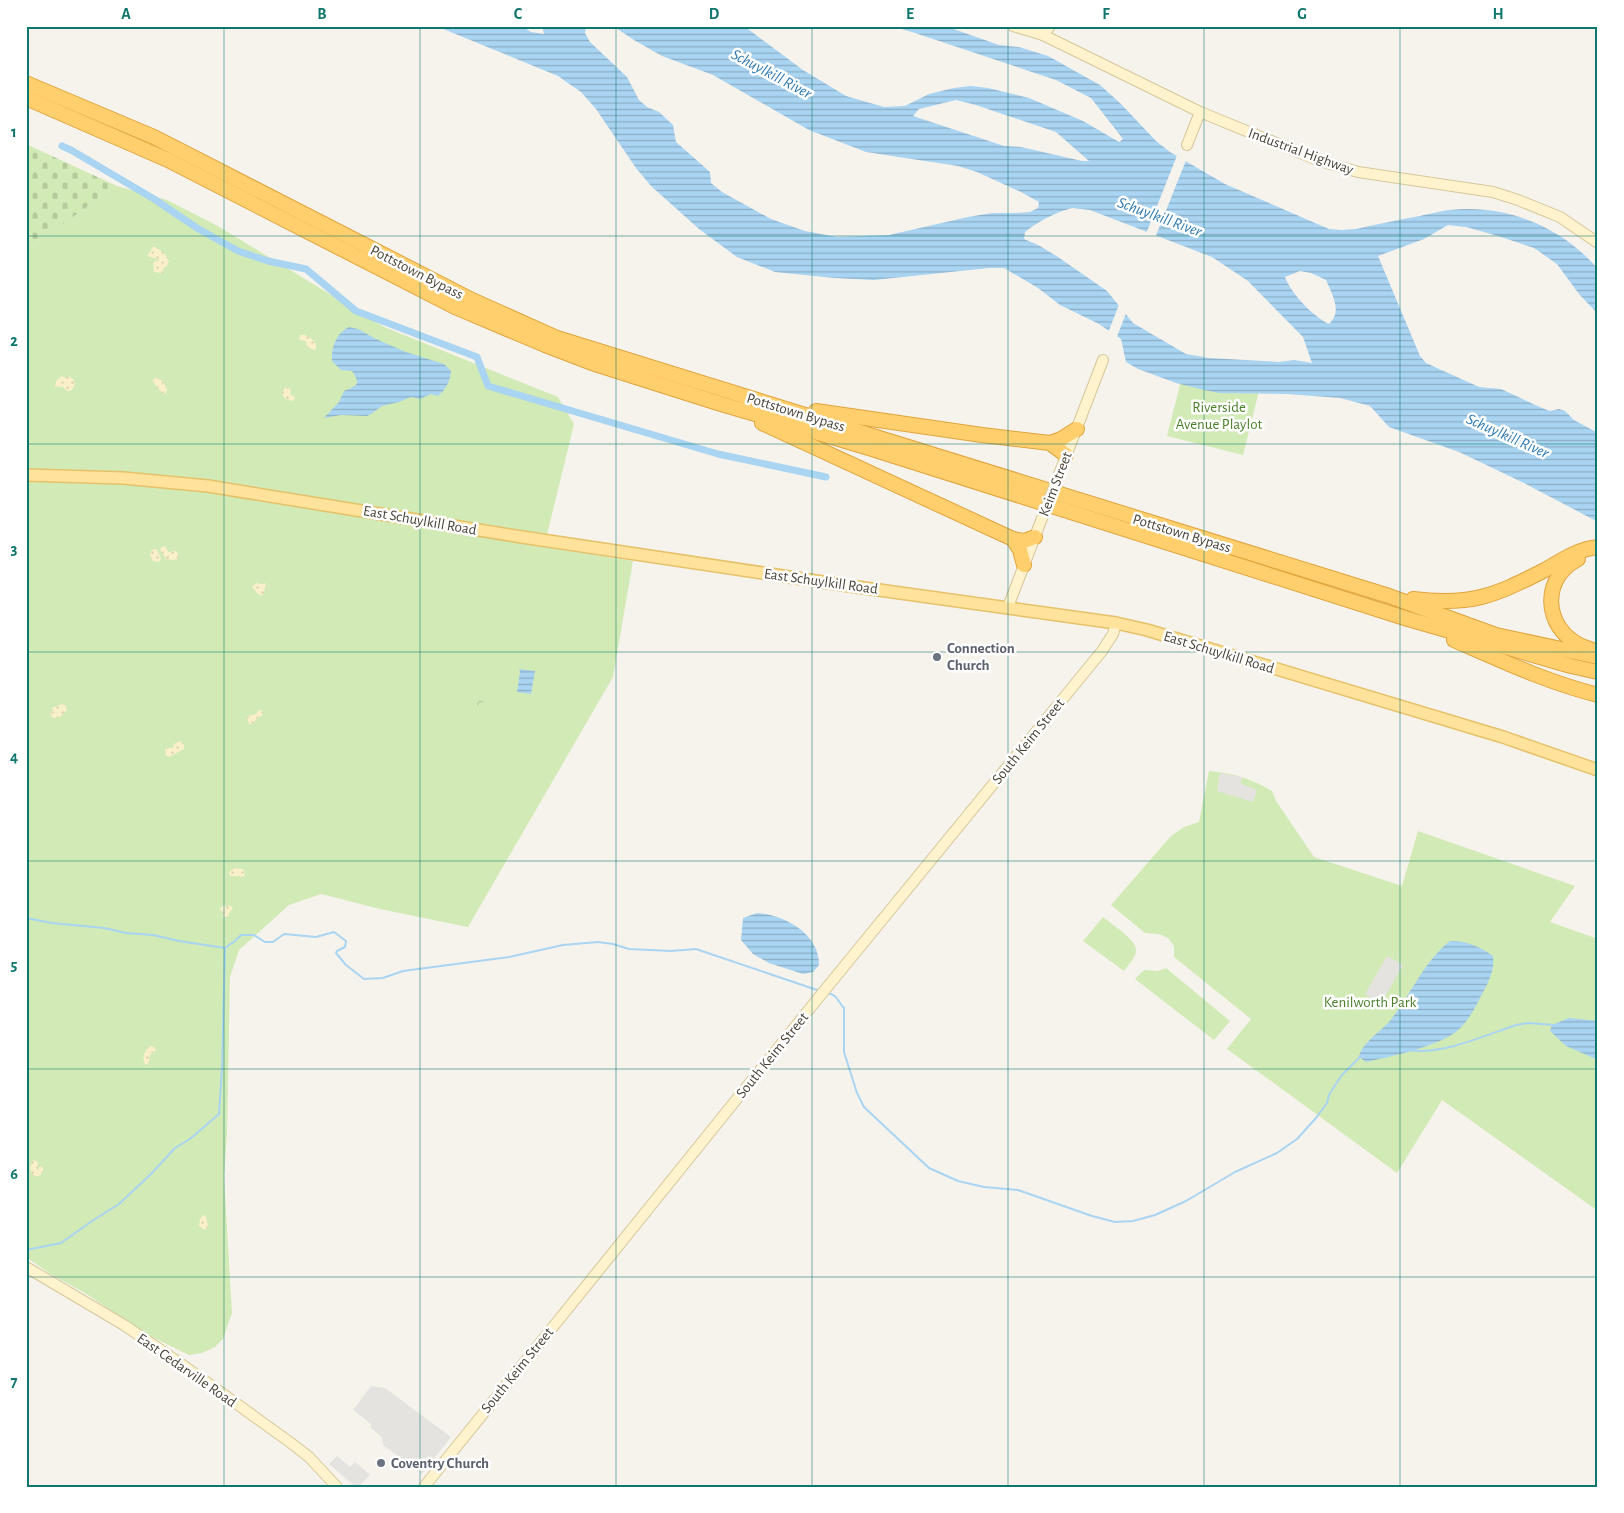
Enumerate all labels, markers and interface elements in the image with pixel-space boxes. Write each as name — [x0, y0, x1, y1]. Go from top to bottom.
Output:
text: A — [121, 6, 131, 22]
text: B — [317, 6, 327, 22]
text: C — [514, 6, 523, 22]
text: D — [709, 6, 720, 22]
text: E — [906, 6, 914, 22]
text: F — [1102, 6, 1110, 22]
text: G — [1297, 6, 1307, 22]
text: H — [1492, 6, 1504, 22]
water label: Schuylkill River — [729, 46, 815, 102]
text: 1 — [11, 124, 17, 140]
street label: Industrial Highway — [1246, 125, 1356, 178]
water label: Schuylkill River — [1115, 194, 1205, 240]
street label: Pottstown Bypass — [368, 243, 466, 302]
text: 2 — [10, 333, 18, 349]
street label: Pottstown Bypass — [745, 390, 847, 435]
park label: Riverside Avenue Playlot — [1176, 400, 1263, 432]
water label: Schuylkill River — [1464, 411, 1552, 462]
street label: Keim Street — [1036, 449, 1075, 519]
street label: East Schuylkill Road — [362, 503, 478, 538]
street label: Pottstown Bypass — [1131, 511, 1233, 556]
text: 3 — [11, 541, 18, 557]
street label: East Schuylkill Road — [763, 566, 879, 597]
street label: East Schuylkill Road — [1162, 629, 1276, 676]
place label: Connection Church — [947, 641, 1015, 673]
marker: Connection Church — [931, 651, 943, 663]
street label: South Keim Street — [990, 696, 1067, 787]
text: 4 — [10, 749, 18, 765]
text: 5 — [11, 957, 18, 973]
park label: Kenilworth Park — [1324, 995, 1417, 1010]
street label: South Keim Street — [734, 1010, 811, 1101]
text: 6 — [10, 1166, 18, 1182]
street label: South Keim Street — [479, 1325, 556, 1416]
street label: East Cedarville Road — [134, 1331, 239, 1410]
text: 7 — [11, 1374, 18, 1390]
place label: Coventry Church — [391, 1456, 489, 1471]
marker: Coventry Church — [375, 1457, 387, 1469]

